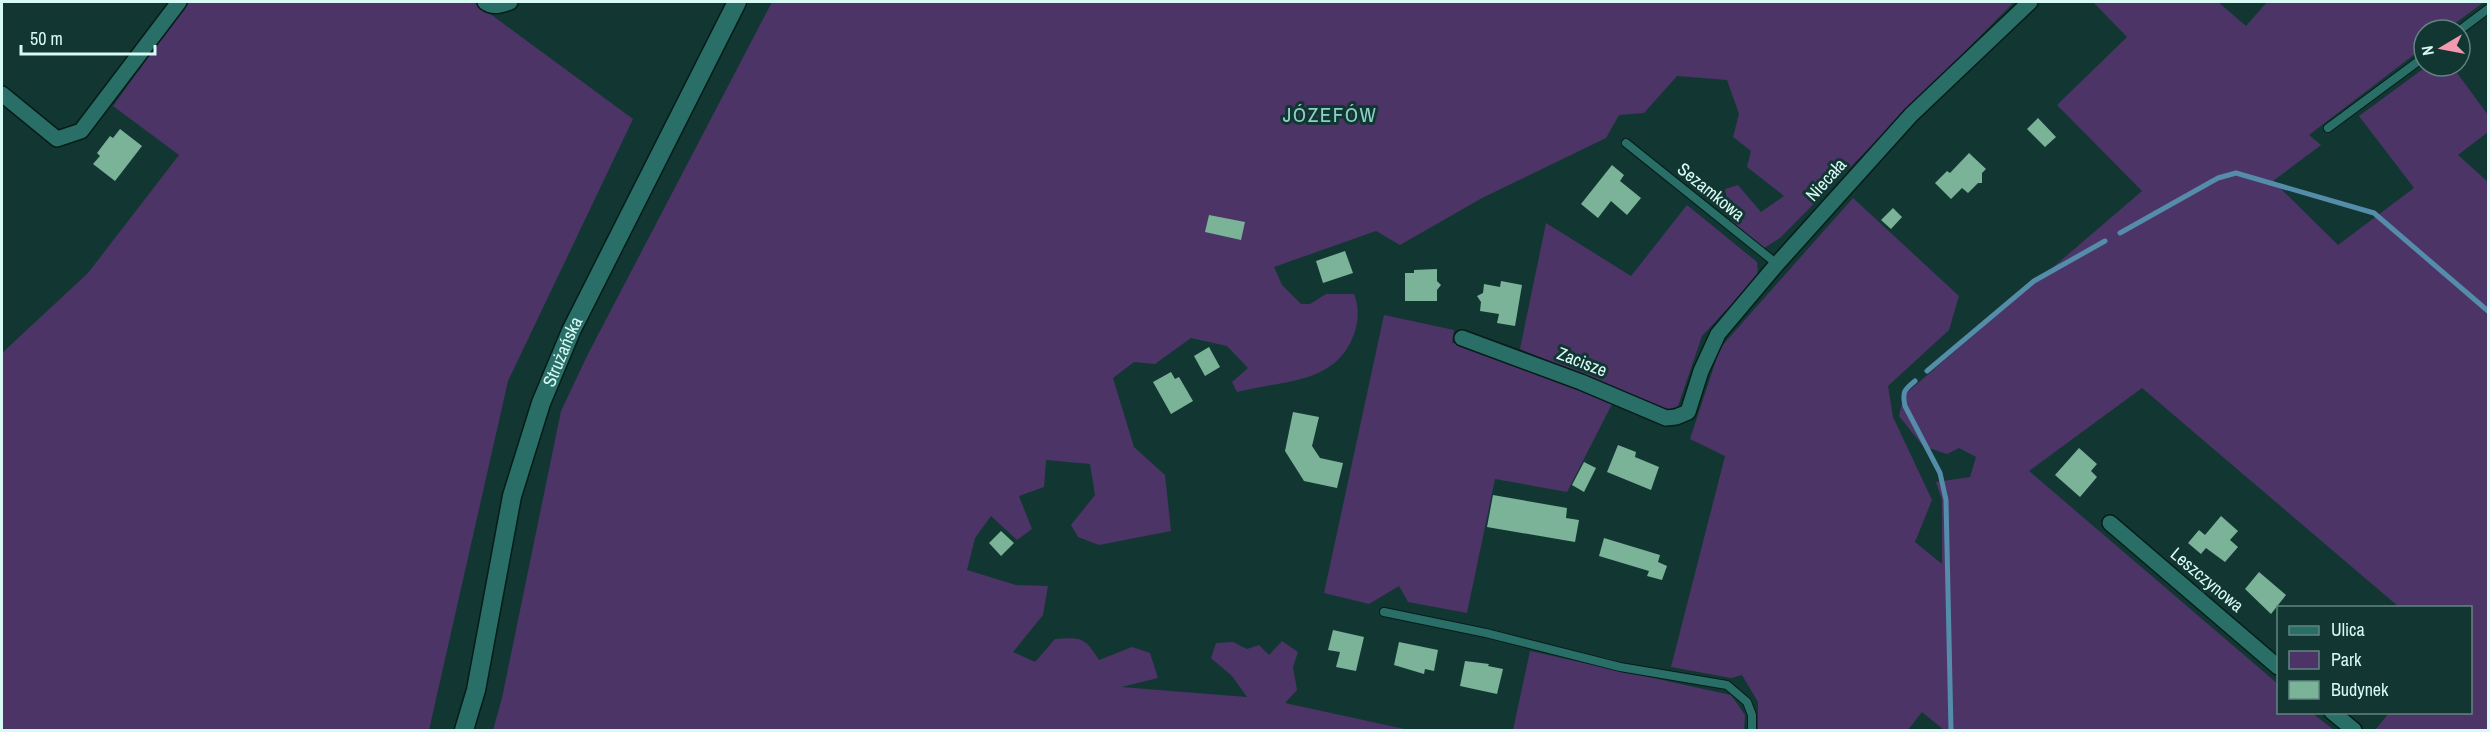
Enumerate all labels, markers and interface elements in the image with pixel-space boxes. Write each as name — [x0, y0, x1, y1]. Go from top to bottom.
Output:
scale bar — [21, 18, 154, 56]
north arrow — [2412, 18, 2472, 78]
text: 50 m — [30, 26, 63, 51]
text: N — [2416, 44, 2439, 57]
district label: JÓZEFÓW — [1283, 100, 1377, 129]
street label: Niecała — [1800, 153, 1852, 207]
street label: Sezamkowa — [1672, 157, 1750, 227]
street label: Strużańska — [536, 312, 588, 391]
street label: Zacisze — [1554, 341, 1611, 382]
street label: Leszczynowa — [2165, 542, 2249, 618]
legend — [2277, 606, 2472, 714]
text: Ulica — [2331, 617, 2365, 642]
text: Park — [2331, 647, 2362, 672]
text: Budynek — [2331, 677, 2389, 702]

